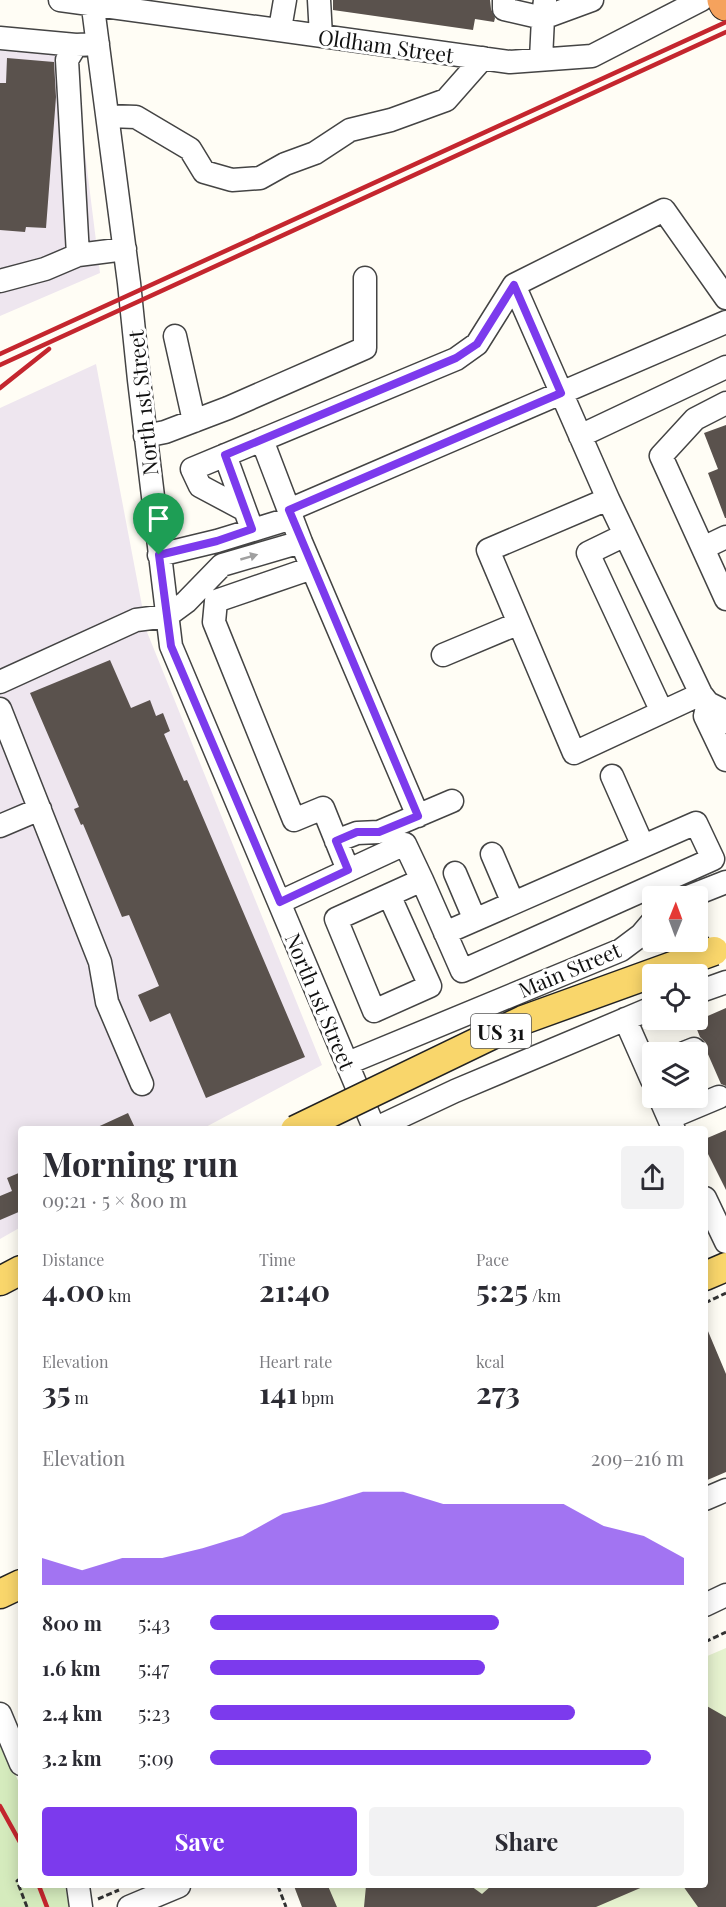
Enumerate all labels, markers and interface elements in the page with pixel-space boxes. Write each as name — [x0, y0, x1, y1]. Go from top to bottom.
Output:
street label: Oldham Street — [317, 22, 456, 68]
street label: North 1st Street — [120, 328, 164, 477]
pin — [133, 493, 184, 555]
icon: arrive — [142, 502, 175, 535]
one-way arrow — [240, 552, 258, 561]
north arrow — [642, 886, 708, 952]
map controls — [642, 886, 708, 1108]
street label: North 1st Street — [280, 928, 363, 1074]
street label: Main Street — [513, 935, 625, 1003]
button: locate — [642, 964, 708, 1030]
road number: US 31 — [471, 1014, 531, 1048]
button: layers — [642, 1042, 708, 1108]
text: Morning run — [42, 1141, 238, 1185]
button: share — [621, 1146, 684, 1209]
text: 09:21 · 5 × 800 m — [42, 1186, 187, 1213]
text: Distance — [42, 1249, 104, 1270]
text: Time — [259, 1249, 296, 1270]
text: Pace — [476, 1249, 509, 1270]
text: 4.00 — [42, 1270, 105, 1310]
text: 21:40 — [259, 1270, 330, 1310]
text: 5:25 — [476, 1270, 528, 1310]
text: km — [105, 1285, 131, 1306]
text: /km — [528, 1285, 561, 1306]
text: Elevation — [42, 1351, 109, 1372]
text: Heart rate — [259, 1351, 332, 1372]
text: kcal — [476, 1351, 505, 1372]
text: 35 — [42, 1372, 70, 1412]
text: 141 — [259, 1372, 298, 1412]
text: 273 — [476, 1372, 520, 1412]
text: m — [70, 1387, 89, 1408]
text: bpm — [298, 1387, 334, 1408]
text: Elevation — [42, 1444, 125, 1471]
text: 209–216 m — [591, 1444, 684, 1471]
text: 800 m — [42, 1609, 102, 1636]
text: 5:43 — [138, 1609, 170, 1636]
text: 1.6 km — [42, 1654, 101, 1681]
text: 5:47 — [138, 1654, 169, 1681]
text: 2.4 km — [42, 1699, 102, 1726]
text: 5:23 — [138, 1699, 170, 1726]
text: 3.2 km — [42, 1744, 102, 1771]
text: 5:09 — [138, 1744, 174, 1771]
button: Save — [42, 1807, 357, 1876]
button: Share — [369, 1807, 684, 1876]

